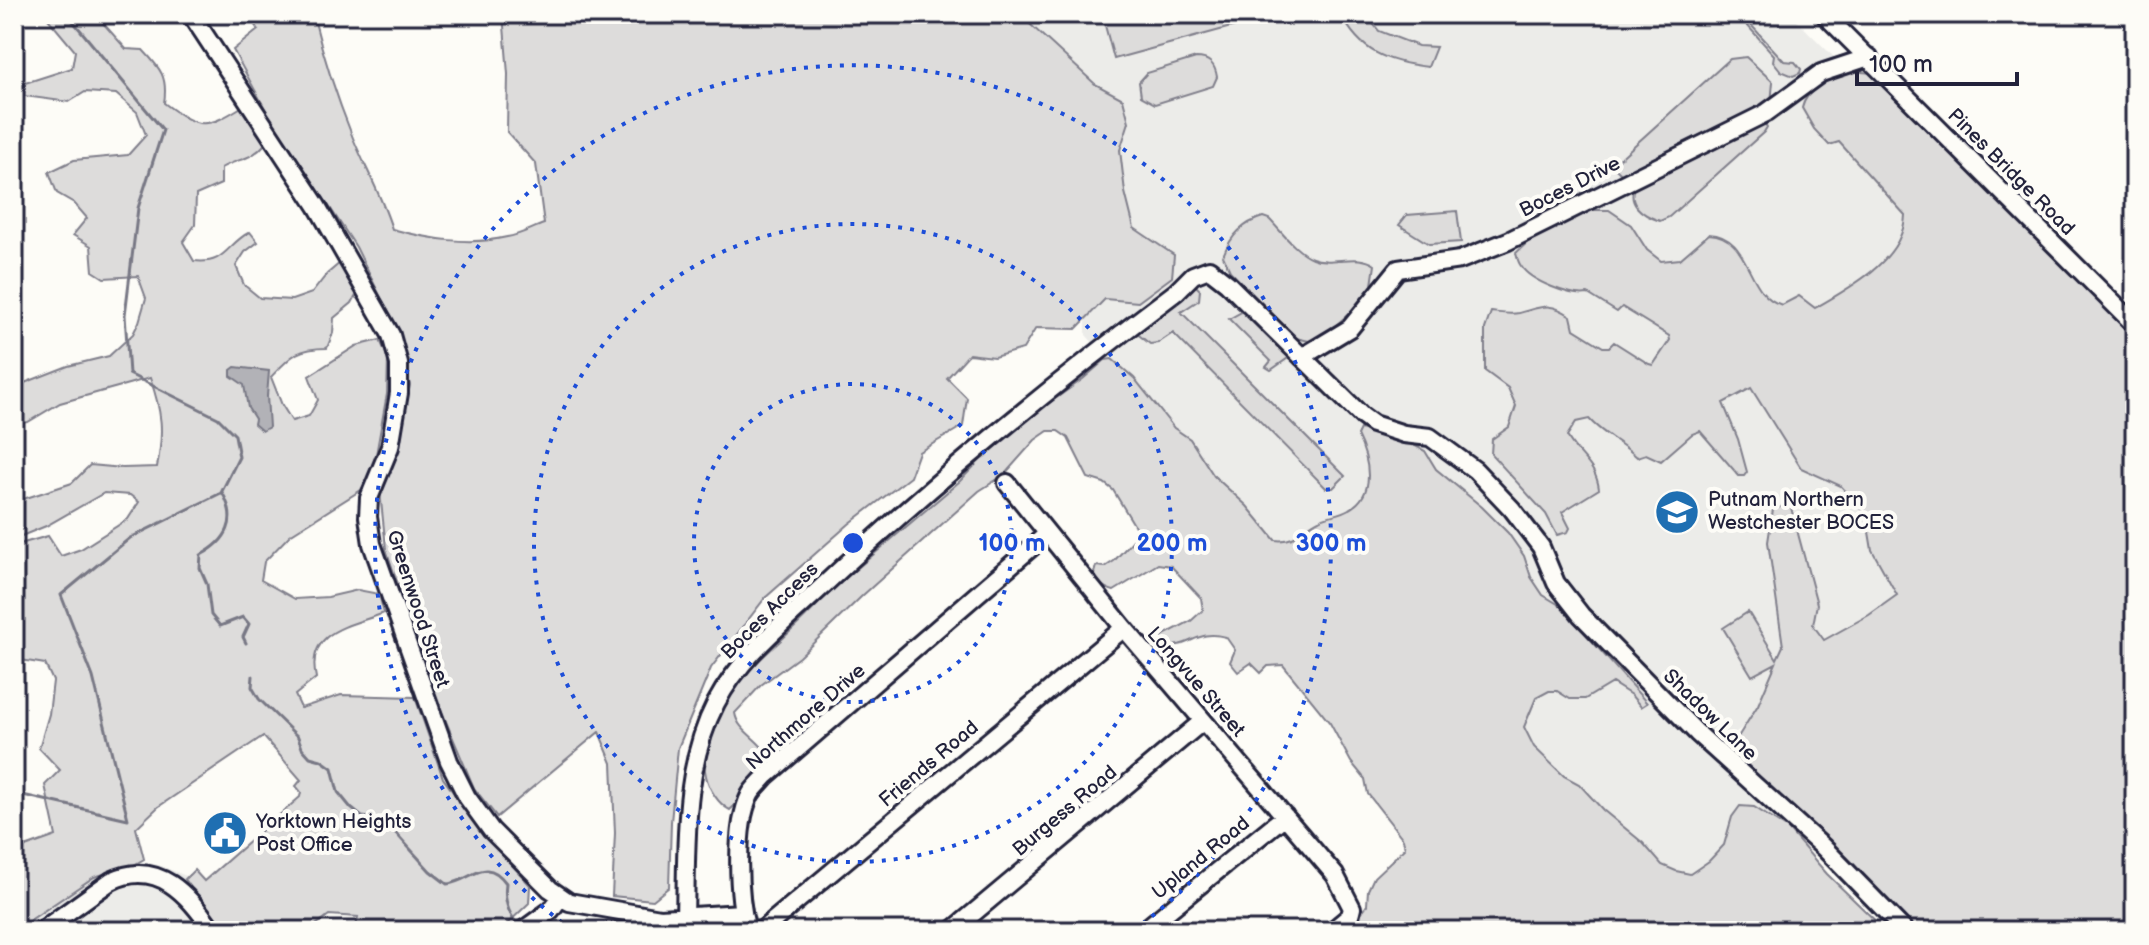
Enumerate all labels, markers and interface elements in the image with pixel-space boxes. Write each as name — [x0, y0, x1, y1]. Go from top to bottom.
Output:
scale bar — [1857, 36, 2017, 86]
text: 100 m — [1869, 50, 1933, 79]
street label: Pines Bridge Road — [1942, 103, 2080, 241]
street label: Boces Drive — [1516, 151, 1625, 223]
school or university icon: Putnam Northern Westchester BOCES — [1653, 488, 1701, 536]
place label: Putnam Northern Westchester BOCES — [1708, 488, 1894, 535]
street label: Greenwood Street — [381, 527, 455, 691]
centre of rings — [839, 529, 867, 557]
text: 100 m — [979, 529, 1045, 558]
text: 200 m — [1137, 529, 1207, 558]
text: 300 m — [1296, 529, 1366, 558]
street label: Boces Access — [716, 557, 824, 665]
street label: Longvue Street — [1142, 622, 1250, 742]
street label: Northmore Drive — [742, 659, 871, 775]
street label: Shadow Lane — [1658, 664, 1762, 766]
street label: Friends Road — [875, 716, 983, 812]
street label: Burgess Road — [1008, 760, 1122, 862]
public building icon: Yorktown Heights Post Office — [201, 809, 249, 857]
place label: Yorktown Heights Post Office — [255, 810, 412, 857]
street label: Upland Road — [1147, 811, 1255, 905]

